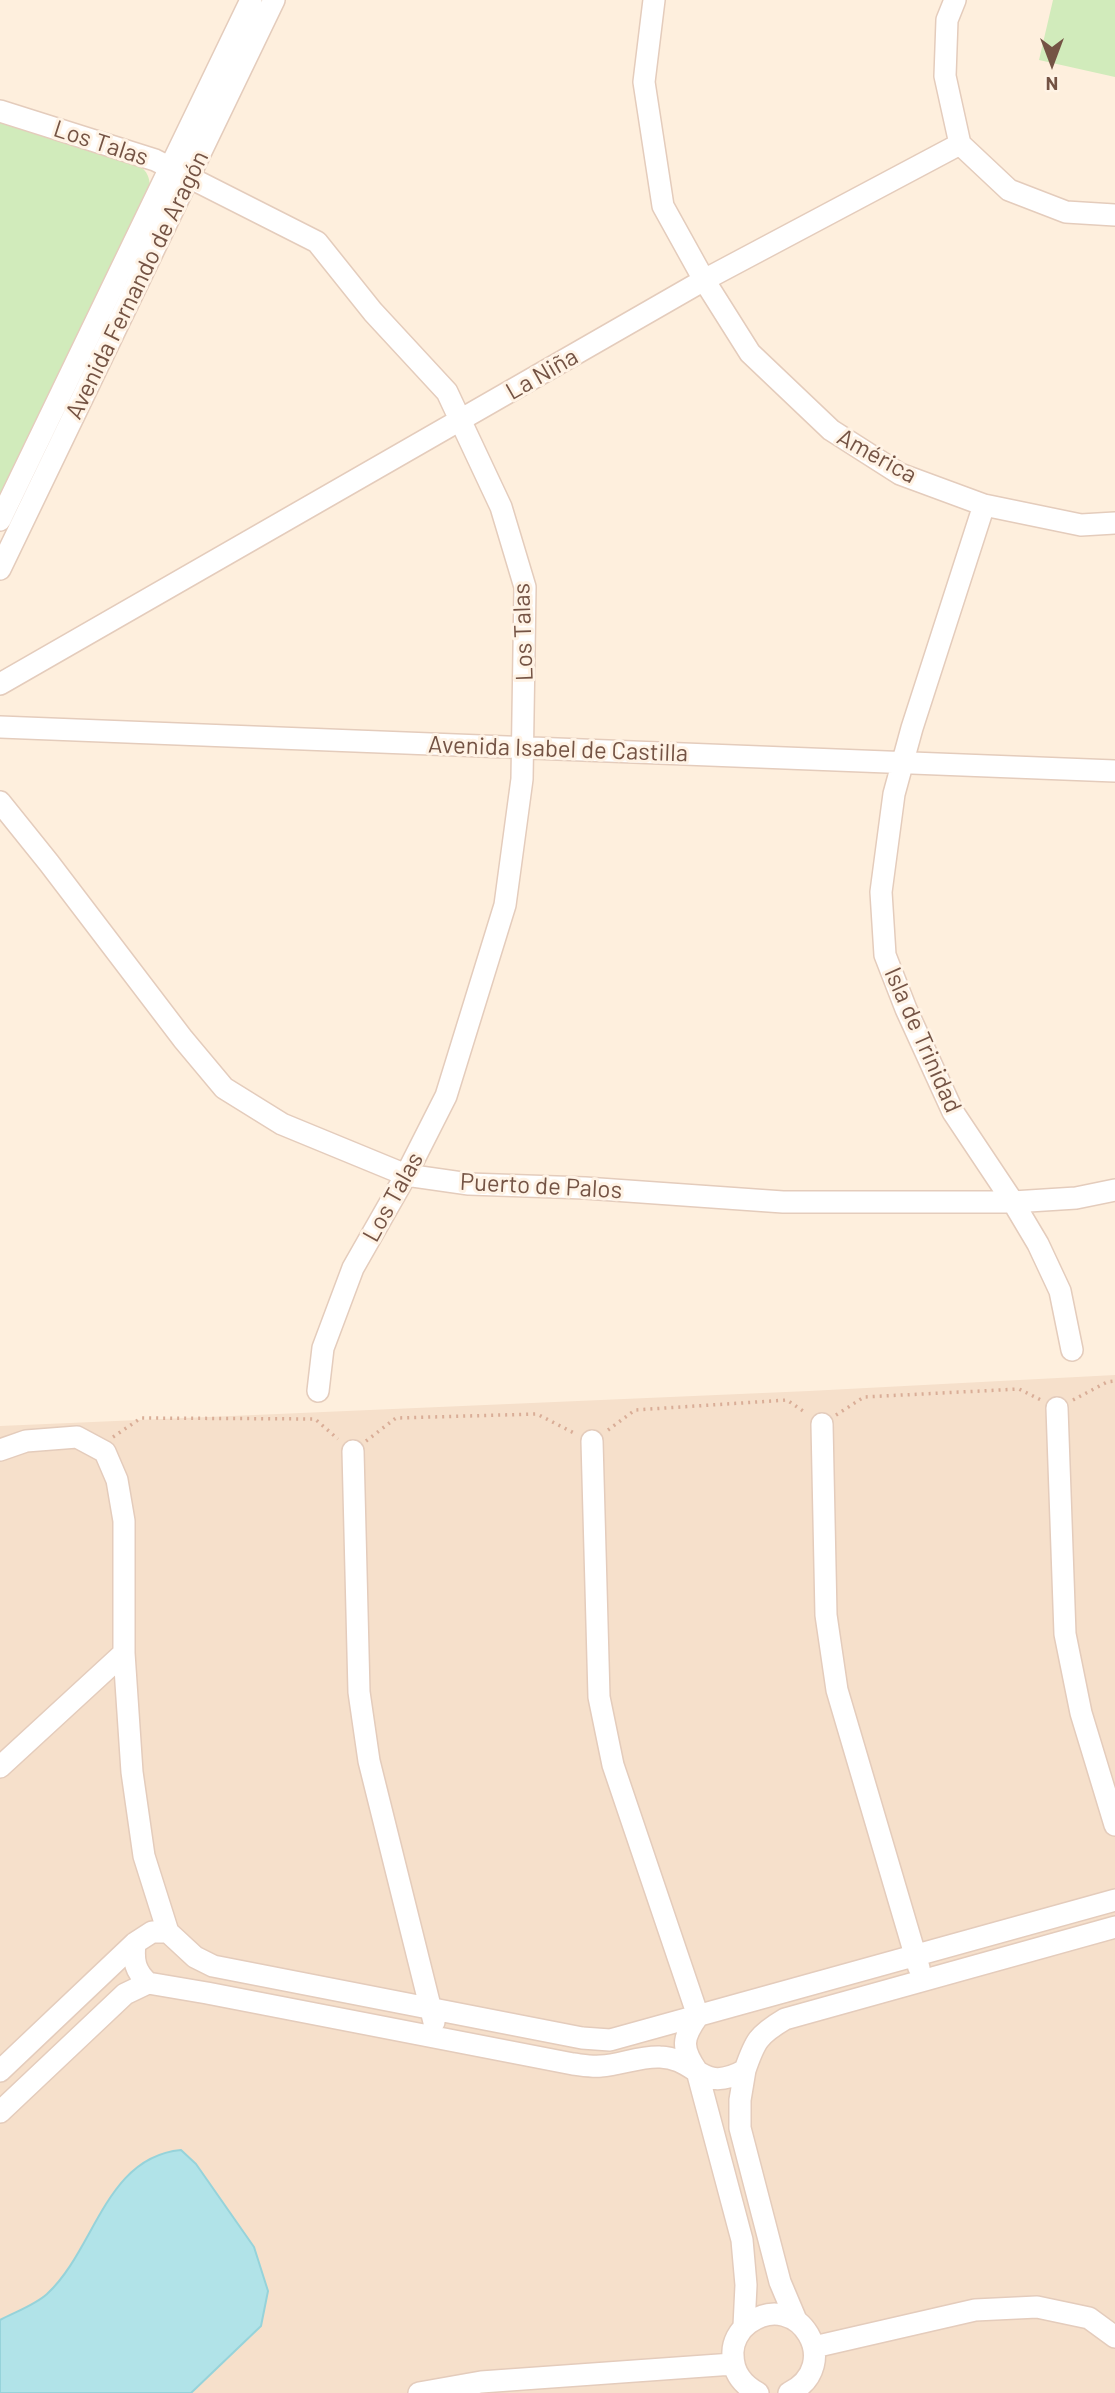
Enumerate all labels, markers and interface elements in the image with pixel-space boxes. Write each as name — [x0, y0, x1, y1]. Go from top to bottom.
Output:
north arrow — [1017, 28, 1087, 98]
text: N — [1046, 73, 1058, 96]
street label: Los Talas — [50, 114, 152, 172]
street label: Avenida Fernando de Aragón — [59, 146, 215, 424]
street label: La Niña — [501, 342, 583, 406]
street label: América — [832, 422, 922, 490]
street label: Los Talas — [507, 583, 539, 681]
street label: Avenida Isabel de Castilla — [428, 730, 688, 768]
street label: Isla de Trinidad — [878, 963, 968, 1117]
street label: Los Talas — [357, 1147, 429, 1247]
street label: Puerto de Palos — [459, 1167, 623, 1205]

